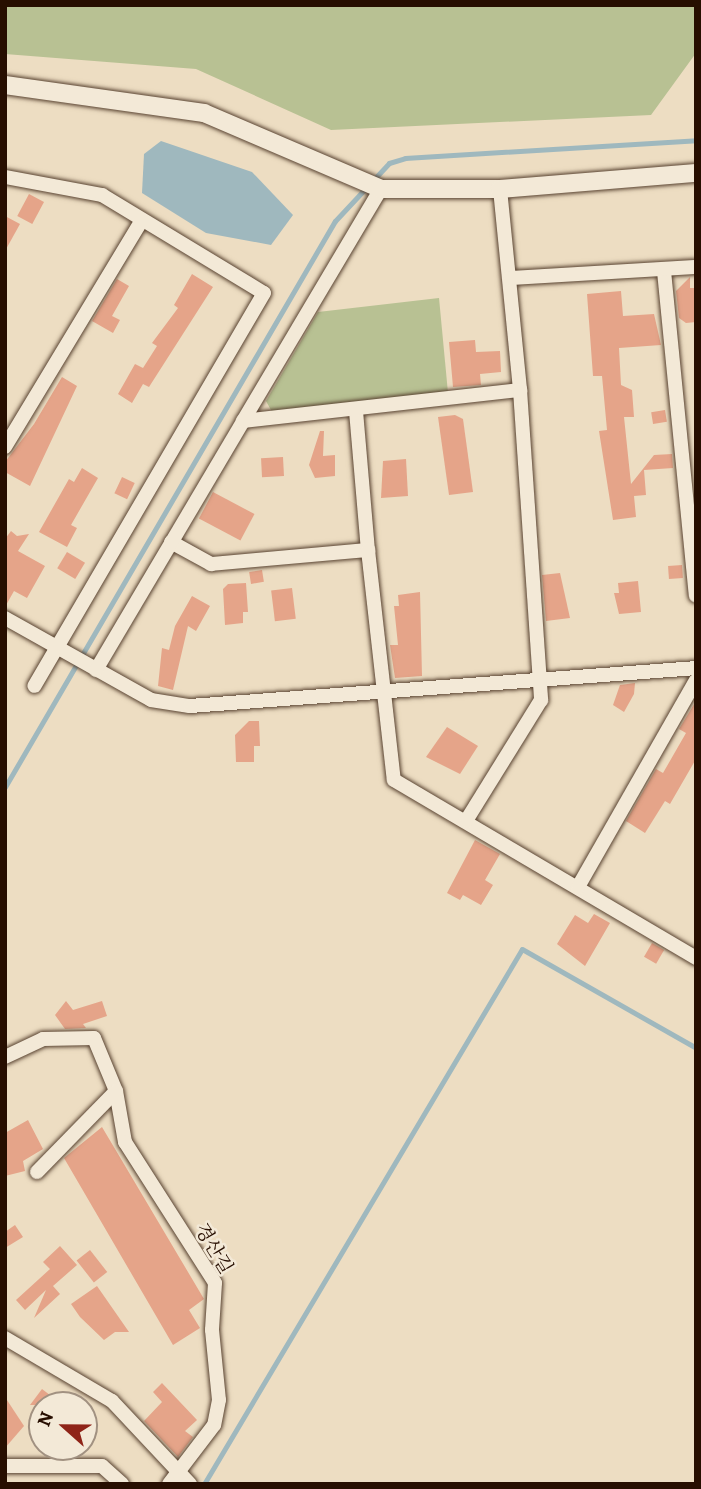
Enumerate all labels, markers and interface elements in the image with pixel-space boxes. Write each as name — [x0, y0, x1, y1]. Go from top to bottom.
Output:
street label: 경산길 — [189, 1220, 237, 1278]
north arrow — [28, 1391, 98, 1461]
text: N — [31, 1408, 60, 1430]

